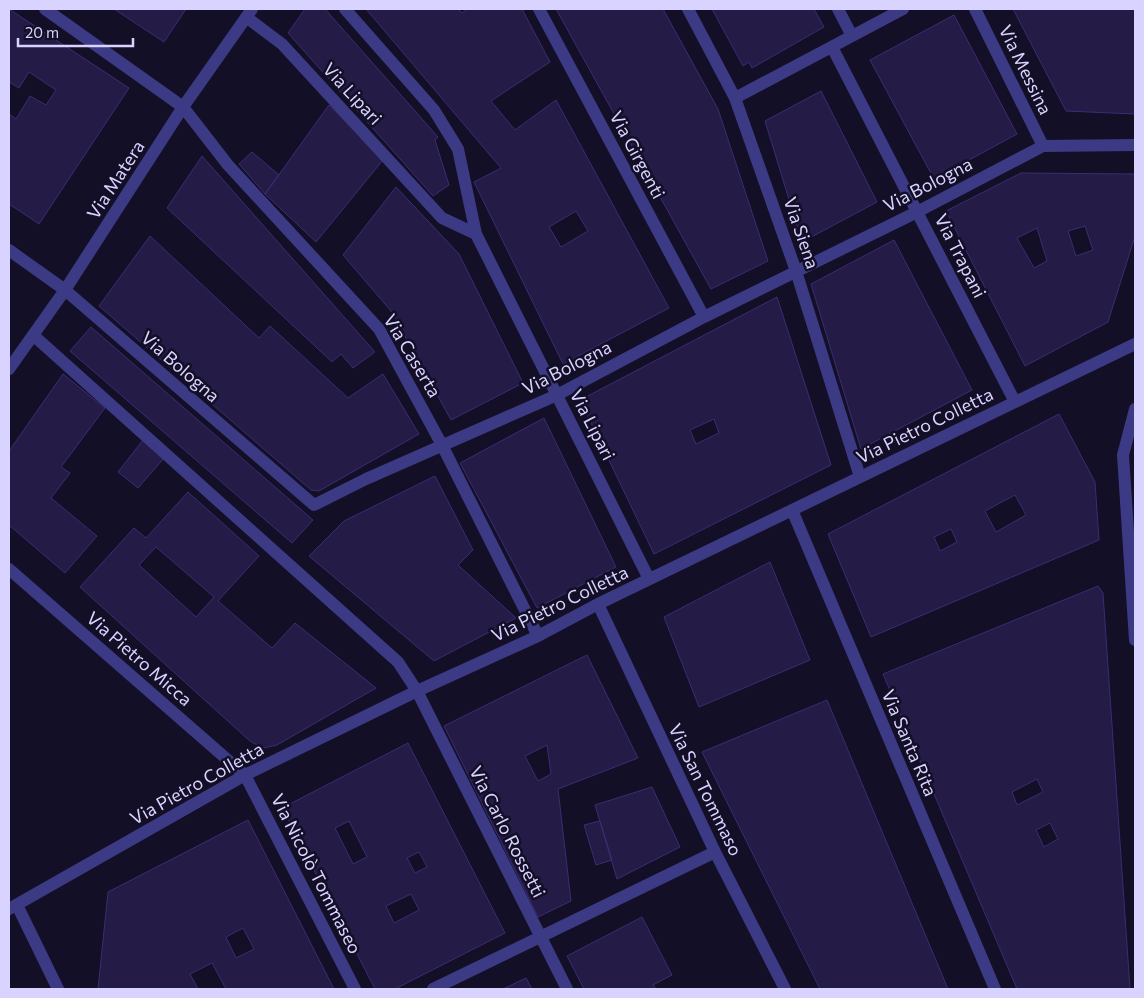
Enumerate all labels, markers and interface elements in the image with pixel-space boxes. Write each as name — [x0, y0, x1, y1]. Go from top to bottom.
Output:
scale bar — [18, 15, 132, 47]
street label: Via Messina — [995, 21, 1057, 118]
text: 20 m — [25, 23, 59, 41]
street label: Via Lipari — [319, 58, 387, 129]
street label: Via Girgenti — [606, 107, 670, 202]
street label: Via Matera — [82, 136, 149, 223]
street label: Via Bologna — [879, 152, 976, 216]
street label: Via Siena — [779, 194, 824, 271]
street label: Via Trapani — [930, 210, 991, 301]
street label: Via Caserta — [379, 310, 446, 401]
street label: Via Bologna — [137, 326, 224, 406]
street label: Via Bologna — [518, 335, 615, 399]
street label: Via Pietro Colletta — [853, 382, 997, 468]
street label: Via Lipari — [566, 385, 620, 464]
street label: Via Pietro Colletta — [488, 560, 632, 646]
street label: Via Pietro Micca — [82, 606, 197, 710]
street label: Via Santa Rita — [878, 686, 942, 799]
street label: Via San Tommaso — [664, 720, 747, 859]
street label: Via Pietro Colletta — [126, 737, 267, 829]
street label: Via Carlo Rossetti — [465, 762, 551, 901]
street label: Via Nicolò Tommaseo — [267, 790, 367, 957]

